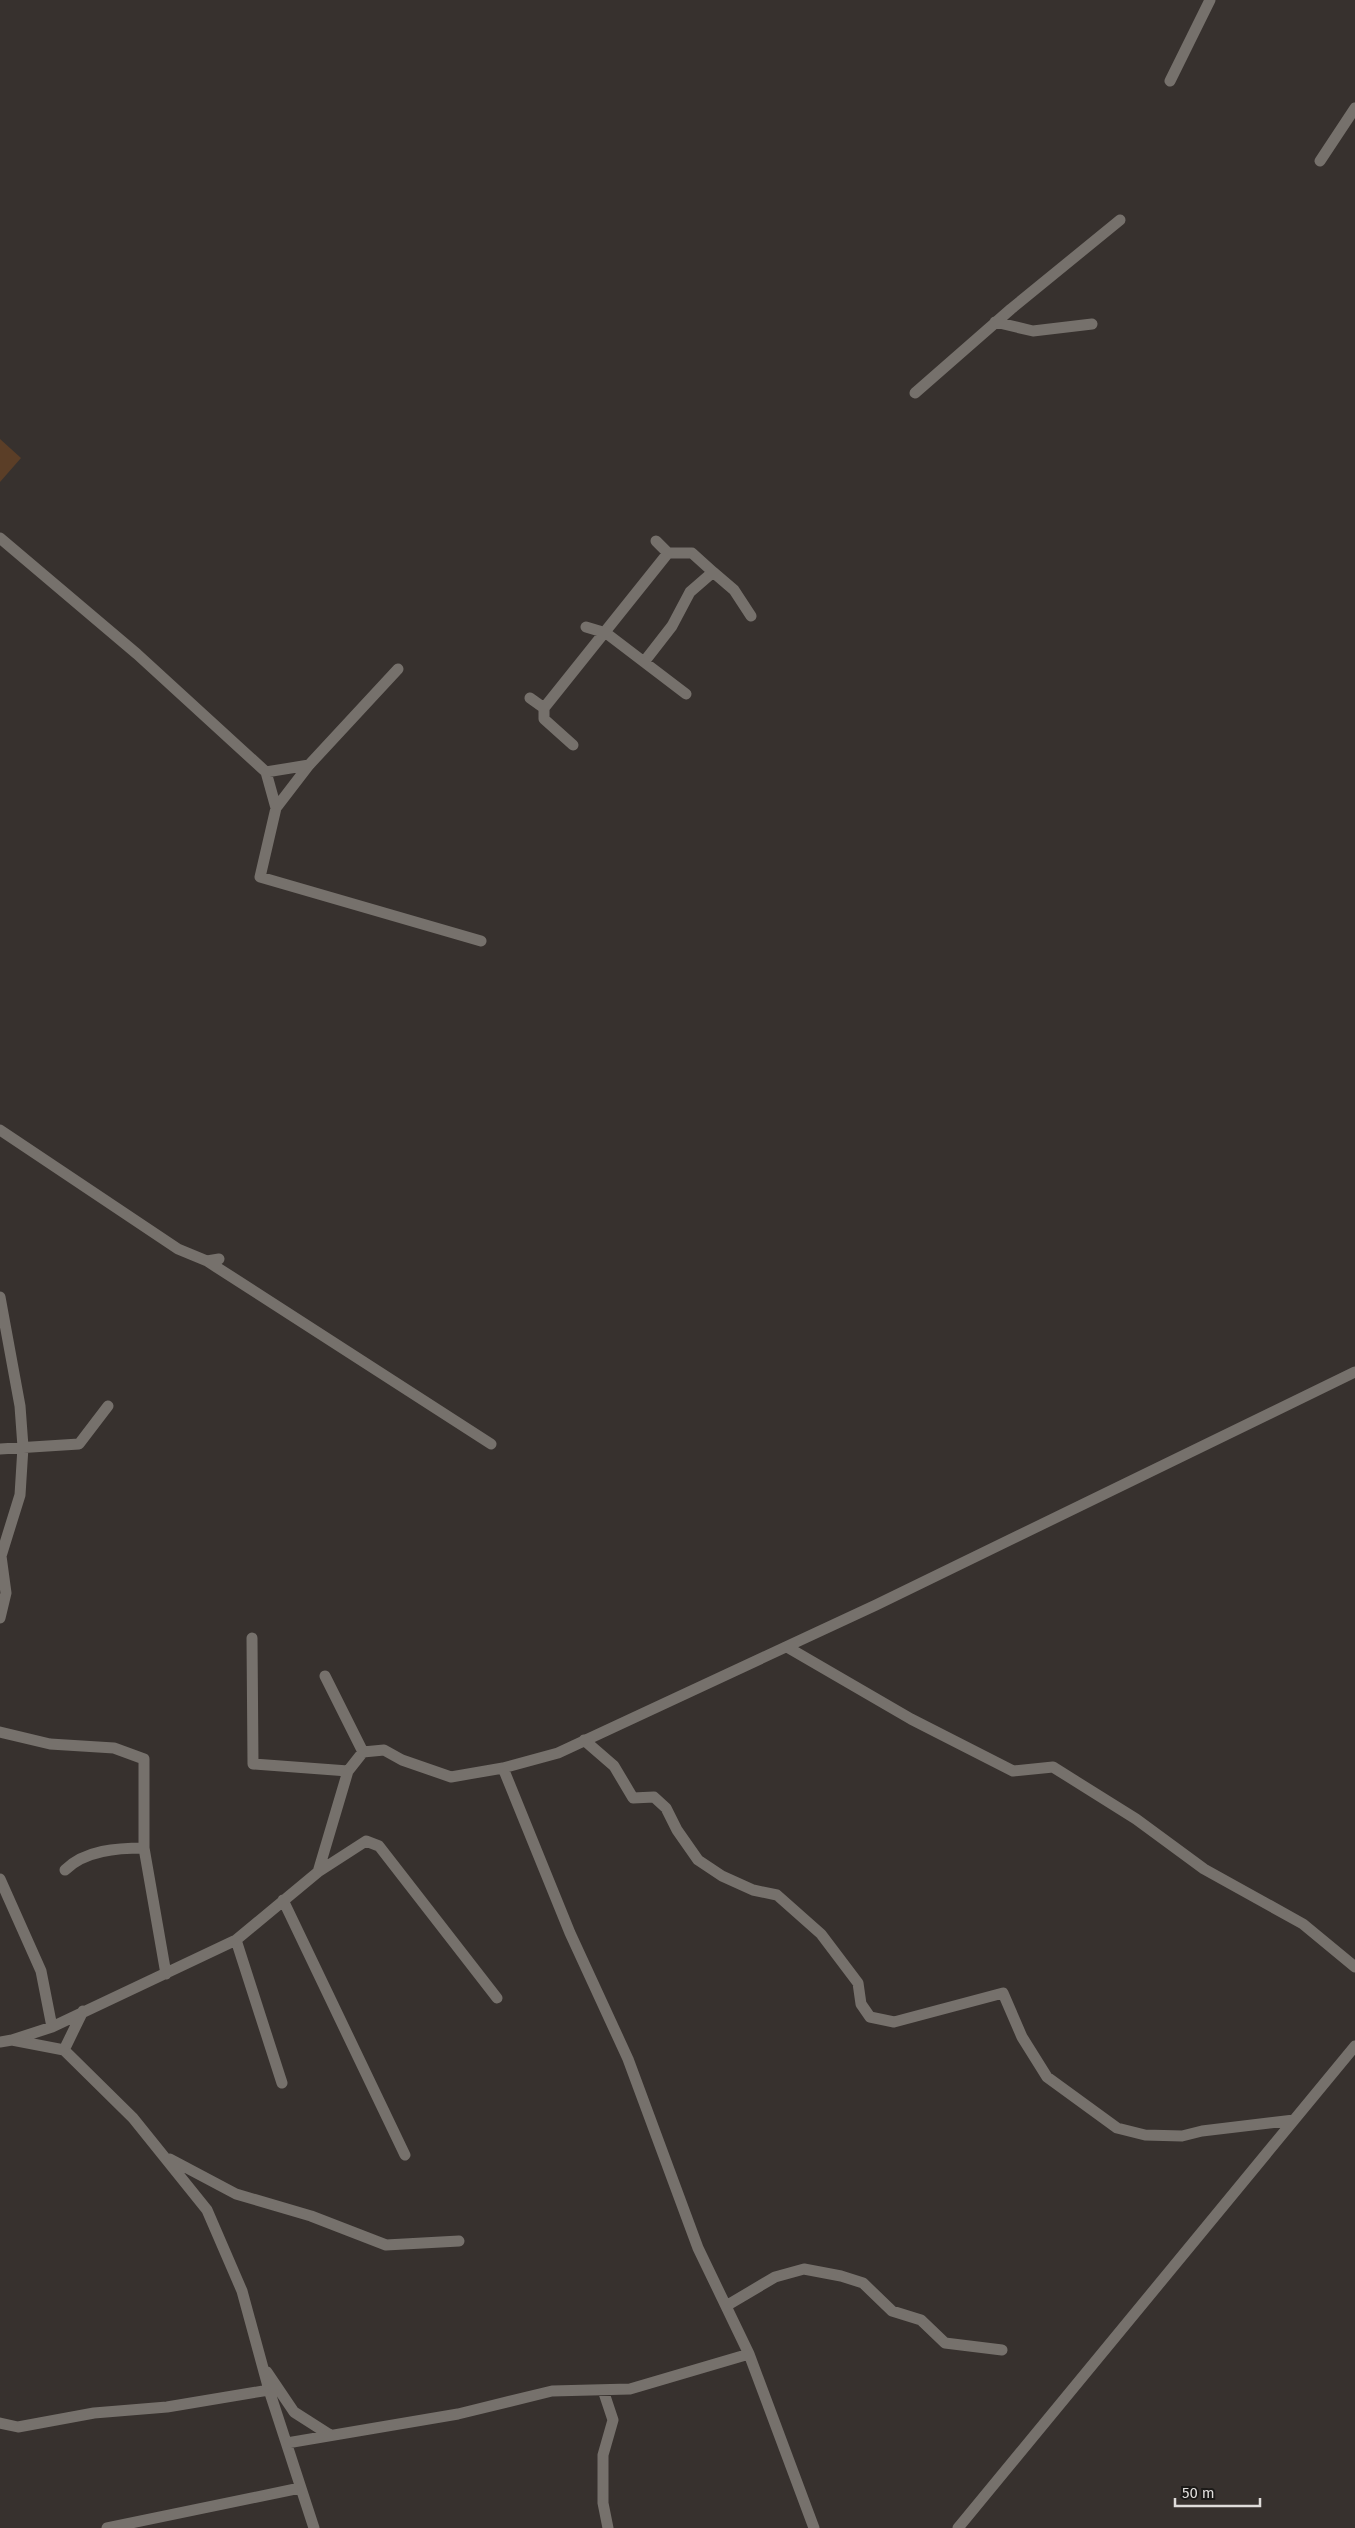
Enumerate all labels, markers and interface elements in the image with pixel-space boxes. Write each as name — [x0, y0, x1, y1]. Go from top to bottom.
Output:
scale bar — [1175, 2476, 1260, 2508]
text: 50 m — [1182, 2484, 1215, 2502]

